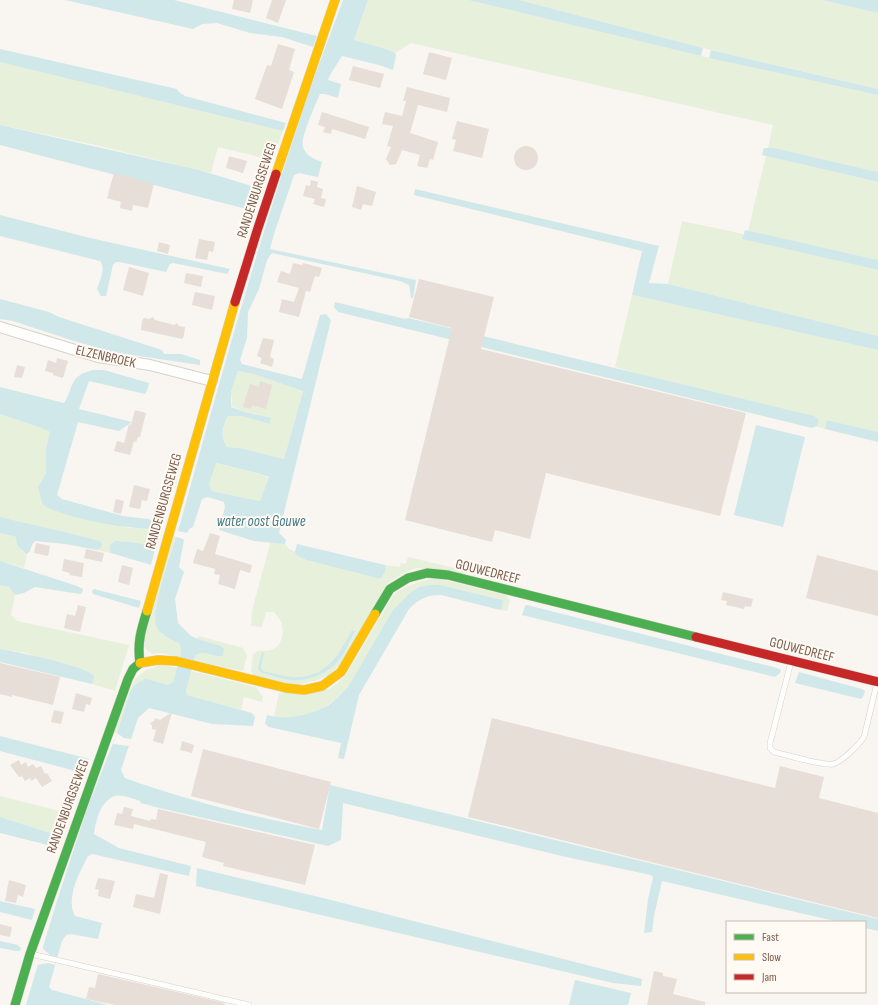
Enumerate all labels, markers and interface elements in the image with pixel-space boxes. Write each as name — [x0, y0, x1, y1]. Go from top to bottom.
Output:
street label: RANDENBURGSEWEG — [233, 140, 280, 240]
street label: ELZENBROEK — [74, 341, 138, 372]
street label: RANDENBURGSEWEG — [142, 451, 185, 551]
water label: water oost Gouwe — [216, 512, 306, 531]
street label: GOUWEDREEF — [454, 555, 522, 588]
street label: GOUWEDREEF — [768, 633, 836, 666]
street label: RANDENBURGSEWEG — [43, 757, 92, 856]
legend — [726, 921, 866, 993]
text: Fast — [762, 930, 779, 945]
text: Slow — [762, 950, 781, 965]
text: Jam — [761, 970, 777, 985]

